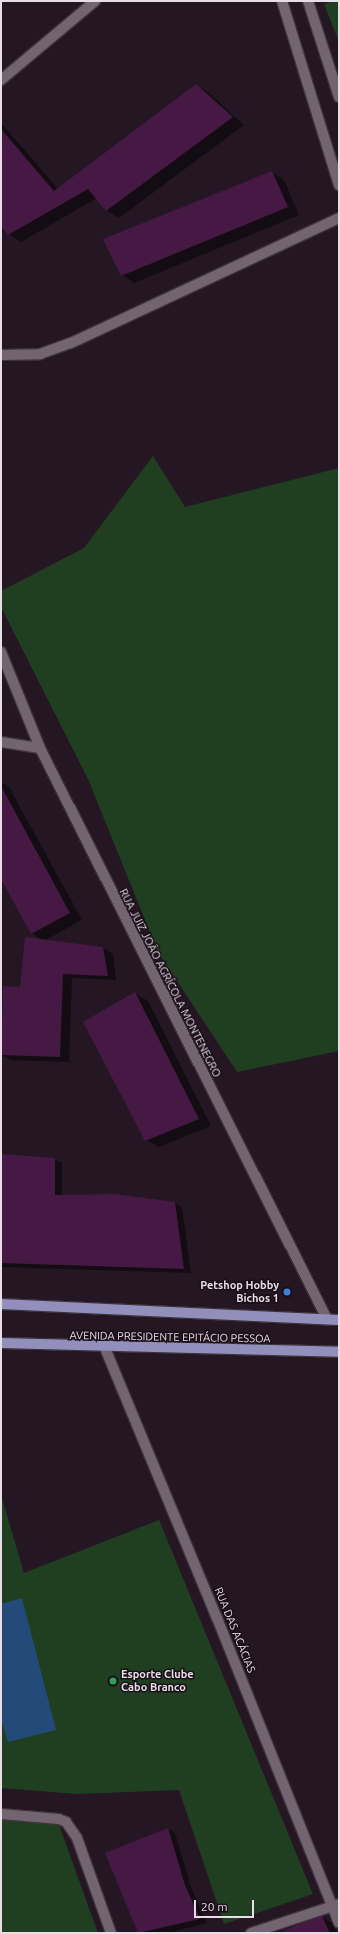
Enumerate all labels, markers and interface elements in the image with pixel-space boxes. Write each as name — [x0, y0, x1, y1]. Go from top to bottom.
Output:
street label: RUA JUIZ JOÃO AGRÍCOLA MONTENEGRO — [116, 886, 224, 1080]
place label: Petshop Hobby Bichos 1 — [200, 1279, 279, 1305]
marker: Petshop Hobby Bichos 1 — [282, 1287, 292, 1297]
street label: AVENIDA PRESIDENTE EPITÁCIO PESSOA — [69, 1329, 271, 1345]
street label: RUA DAS ACÁCIAS — [212, 1585, 258, 1675]
place label: Esporte Clube Cabo Branco — [121, 1668, 194, 1694]
marker: Esporte Clube Cabo Branco — [108, 1676, 118, 1686]
scale bar — [196, 1892, 256, 1918]
text: 20 m — [201, 1900, 228, 1913]

